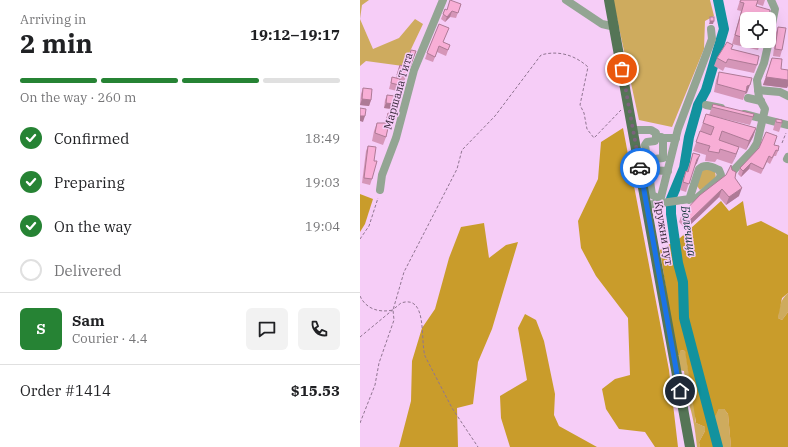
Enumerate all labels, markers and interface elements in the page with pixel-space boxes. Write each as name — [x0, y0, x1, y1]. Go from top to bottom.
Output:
text: Arriving in — [20, 11, 86, 28]
map controls — [740, 12, 776, 48]
button: locate — [740, 12, 776, 48]
text: 19:12–19:17 — [250, 25, 340, 44]
text: 2 min — [20, 26, 93, 60]
street label: Маршала Тита — [380, 51, 416, 131]
pin — [605, 52, 639, 86]
icon: bag — [611, 58, 633, 80]
text: On the way · 260 m — [20, 89, 136, 106]
icon: check — [20, 127, 42, 149]
text: Confirmed — [54, 129, 129, 148]
text: 18:49 — [305, 130, 340, 147]
courier — [620, 148, 660, 188]
icon: car — [629, 157, 651, 179]
icon: check — [20, 171, 42, 193]
text: Preparing — [54, 173, 125, 192]
text: 19:03 — [305, 174, 340, 191]
street label: Кружни пут — [651, 200, 677, 266]
water label: Болечица — [678, 204, 700, 258]
icon: check — [20, 215, 42, 237]
text: On the way — [54, 217, 132, 236]
text: 19:04 — [305, 218, 340, 235]
text: Delivered — [54, 261, 122, 280]
button: chat — [246, 308, 288, 350]
button: phone — [298, 308, 340, 350]
text: Sam — [72, 311, 105, 330]
text: S — [36, 319, 46, 338]
text: Courier · 4.4 — [72, 330, 148, 347]
pin — [663, 374, 697, 408]
icon: home — [669, 380, 691, 402]
text: Order #1414 — [20, 381, 111, 400]
text: $15.53 — [291, 381, 340, 400]

